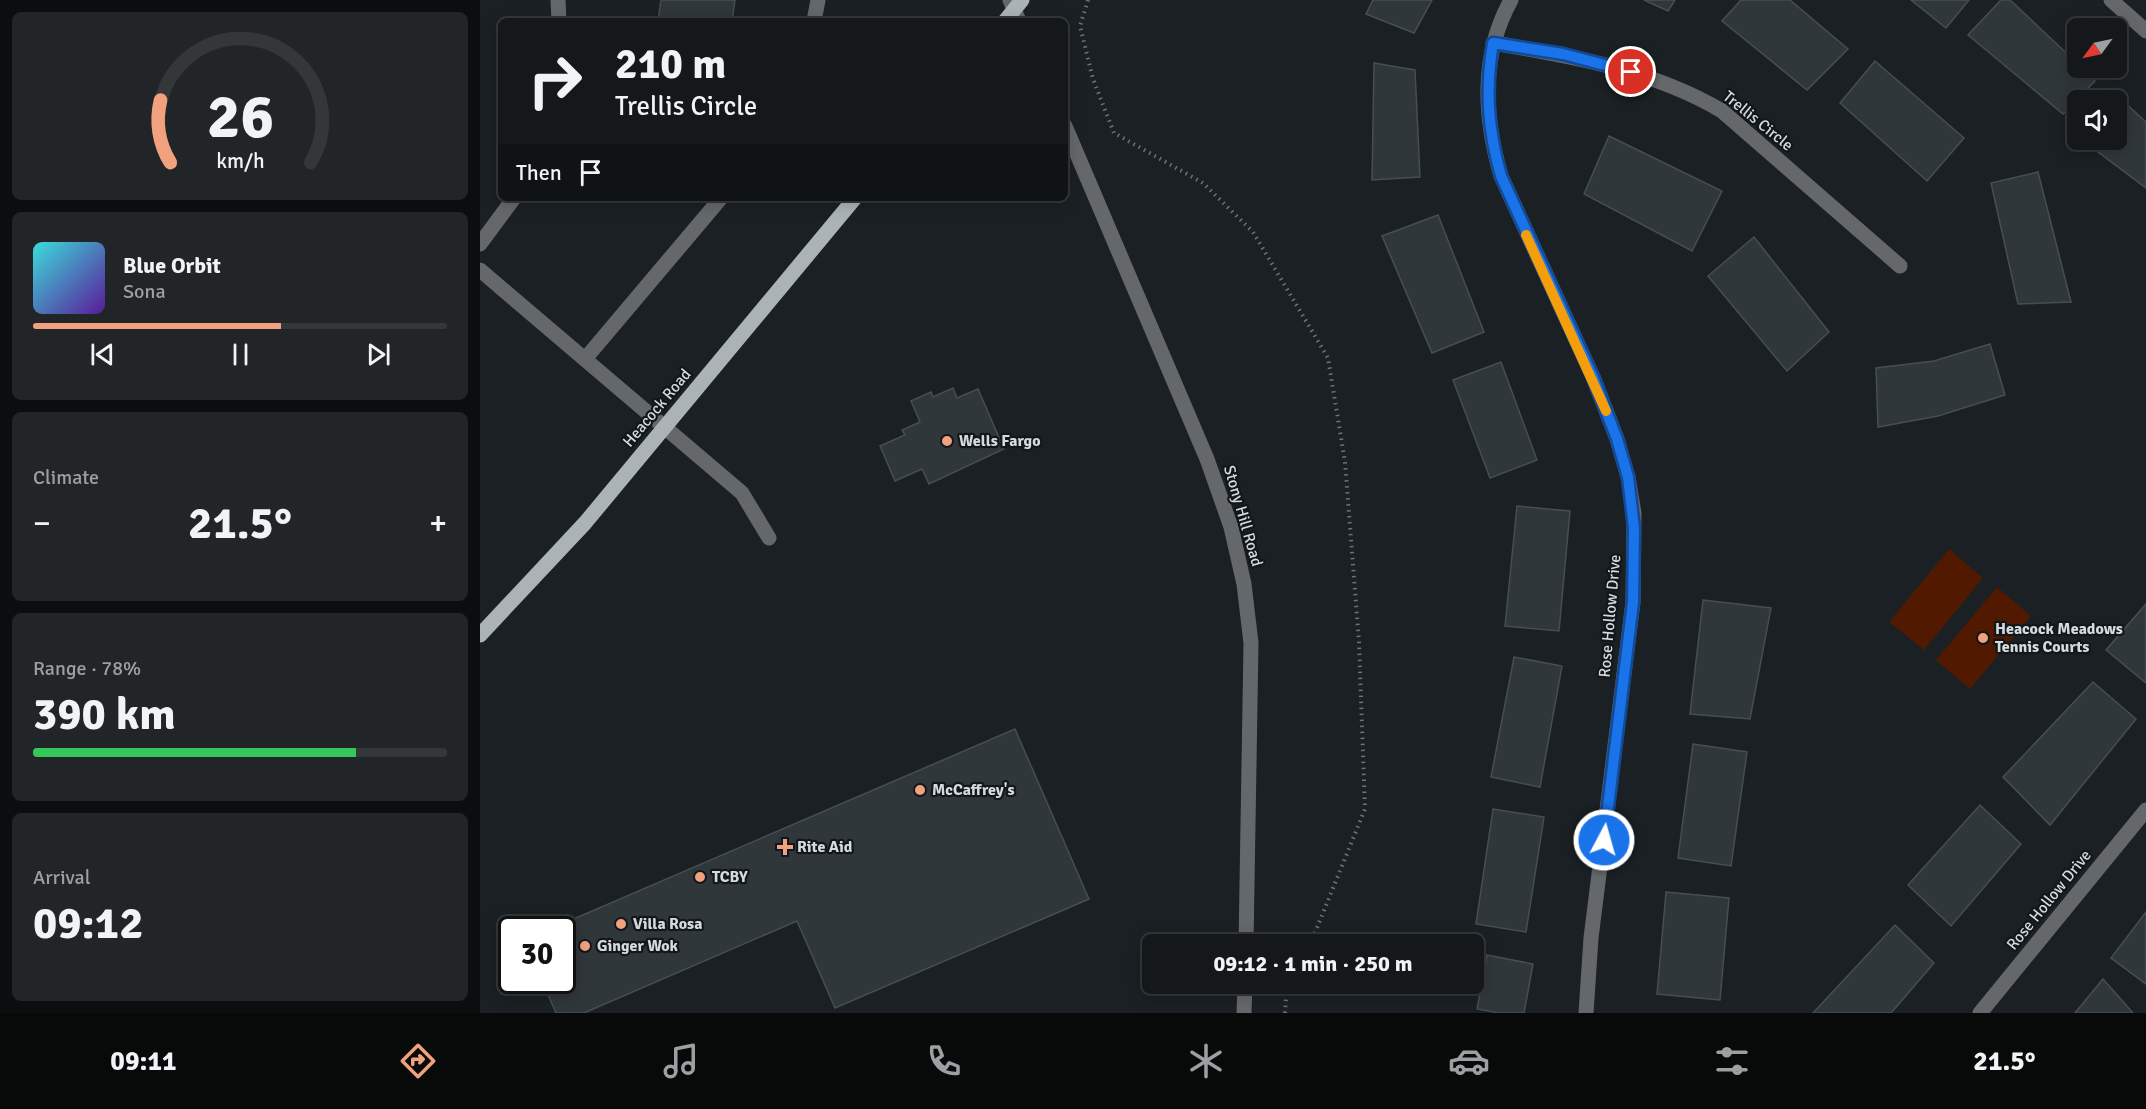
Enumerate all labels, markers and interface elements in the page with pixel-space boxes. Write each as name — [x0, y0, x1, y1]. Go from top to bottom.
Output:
north arrow — [2067, 18, 2127, 78]
map controls — [2067, 18, 2127, 150]
text: 210 m — [615, 39, 726, 90]
icon: right — [516, 42, 594, 120]
pin — [1605, 46, 1656, 97]
icon: arrive — [1614, 55, 1647, 88]
text: 26 — [206, 78, 274, 155]
street label: Trellis Circle — [1719, 87, 1797, 155]
text: Trellis Circle — [615, 90, 757, 123]
button: sound — [2067, 90, 2127, 150]
text: km/h — [216, 148, 264, 174]
icon: arrive — [574, 156, 607, 189]
text: Then — [516, 159, 562, 186]
text: Blue Orbit — [123, 252, 221, 279]
text: Sona — [123, 279, 166, 304]
icon: previous — [86, 338, 119, 371]
icon: pause — [224, 338, 257, 371]
icon: next — [362, 338, 395, 371]
street label: Heacock Road — [619, 365, 695, 451]
place label: Wells Fargo — [959, 431, 1041, 451]
marker: Wells Fargo — [940, 434, 954, 448]
street label: Stony Hill Road — [1219, 463, 1267, 569]
text: Climate — [33, 465, 99, 490]
text: 21.5° — [188, 496, 292, 551]
text: − — [33, 503, 51, 544]
text: + — [429, 503, 447, 544]
street label: Rose Hollow Drive — [1595, 554, 1625, 678]
place label: Heacock Meadows Tennis Courts — [1995, 619, 2123, 657]
marker: Heacock Meadows Tennis Courts — [1976, 631, 1990, 645]
text: Range · 78% — [33, 656, 141, 681]
text: 390 km — [33, 687, 176, 742]
place label: McCaffrey's — [932, 780, 1015, 800]
marker: McCaffrey's — [913, 783, 927, 797]
position arrow — [1572, 808, 1636, 872]
place label: Rite Aid — [797, 837, 853, 857]
marker: Rite Aid — [778, 840, 792, 854]
street label: Rose Hollow Drive — [2002, 846, 2096, 954]
text: Arrival — [33, 865, 91, 890]
place label: TCBY — [712, 867, 748, 887]
marker: TCBY — [693, 870, 707, 884]
text: 09:12 — [33, 896, 143, 951]
place label: Villa Rosa — [633, 914, 702, 934]
speed limit sign: 30 — [498, 916, 576, 994]
marker: Villa Rosa — [614, 917, 628, 931]
place label: Ginger Wok — [597, 936, 679, 956]
marker: Ginger Wok — [578, 939, 592, 953]
text: 09:12 · 1 min · 250 m — [1213, 950, 1413, 977]
icon: directions — [397, 1040, 439, 1082]
icon: music — [660, 1040, 702, 1082]
icon: phone — [923, 1040, 965, 1082]
icon: climate — [1185, 1040, 1227, 1082]
icon: car — [1448, 1040, 1490, 1082]
icon: filters — [1711, 1040, 1753, 1082]
text: 09:11 — [110, 1045, 177, 1078]
text: 21.5° — [1973, 1045, 2036, 1078]

